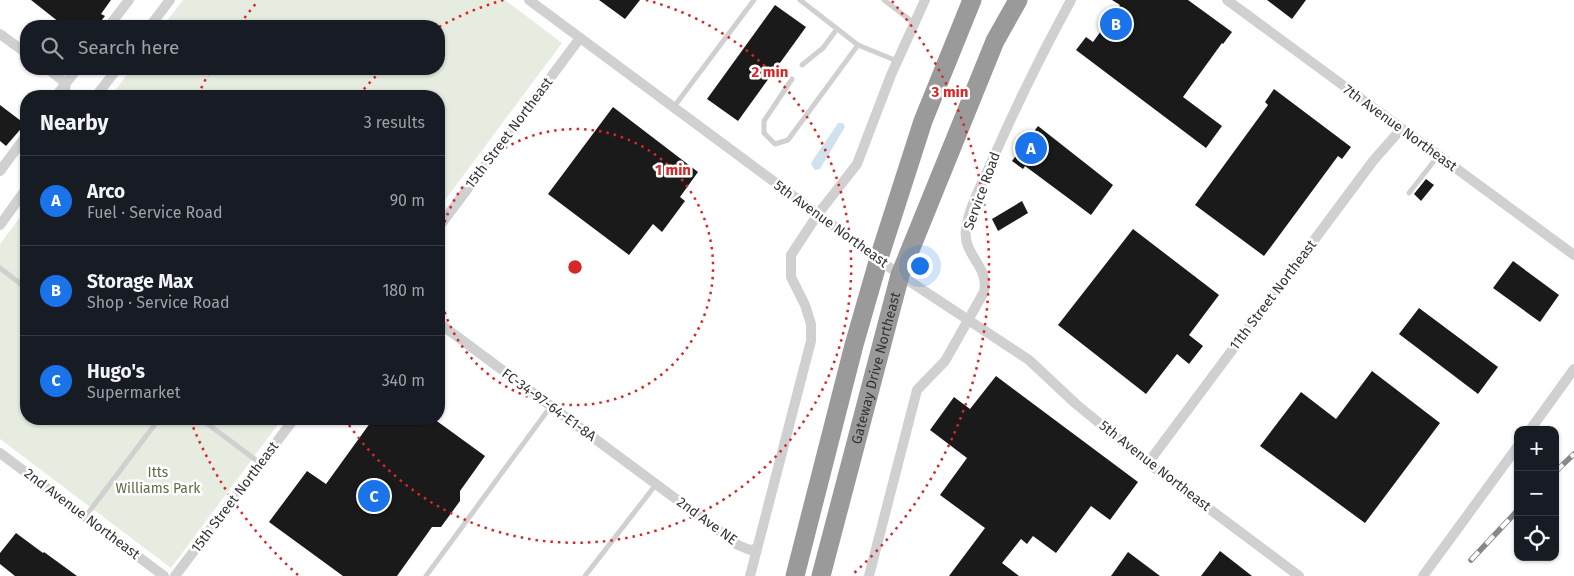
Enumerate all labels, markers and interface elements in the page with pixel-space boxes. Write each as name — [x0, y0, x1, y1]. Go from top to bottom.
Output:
pin: B — [1100, 5, 1132, 43]
search box — [20, 20, 445, 75]
icon: search — [38, 34, 66, 62]
text: Search here — [78, 36, 179, 59]
text: 2 min — [752, 63, 788, 81]
street label: 15th Street Northeast — [462, 73, 557, 192]
street label: 7th Avenue Northeast — [1340, 81, 1461, 175]
text: 3 min — [931, 83, 968, 101]
text: Nearby — [40, 110, 108, 136]
text: 3 results — [364, 113, 425, 132]
pin: A — [1015, 129, 1047, 167]
street label: Service Road — [960, 150, 1004, 232]
text: 1 min — [655, 161, 691, 179]
street label: 5th Avenue Northeast — [771, 177, 892, 272]
text: Arco — [87, 180, 125, 203]
text: A — [51, 191, 61, 210]
text: 90 m — [390, 191, 425, 210]
text: Fuel · Service Road — [87, 203, 223, 222]
street label: 11th Street Northeast — [1226, 236, 1321, 353]
your location — [907, 253, 933, 279]
centre of rings — [566, 258, 584, 276]
text: Storage Max — [87, 270, 193, 293]
text: B — [51, 281, 61, 300]
text: 180 m — [382, 281, 425, 300]
street label: Gateway Drive Northeast — [847, 289, 904, 446]
text: Shop · Service Road — [87, 293, 229, 312]
text: Hugo's — [87, 360, 145, 383]
street label: FC-34-97-64-E1-8A — [499, 365, 599, 445]
text: C — [51, 371, 61, 390]
text: 340 m — [382, 371, 425, 390]
text: Supermarket — [87, 383, 181, 402]
street label: 5th Avenue Northeast — [1096, 417, 1215, 515]
map controls — [1514, 426, 1559, 561]
button: + — [1514, 426, 1559, 471]
street label: 15th Street Northeast — [188, 437, 283, 556]
park label: Itts Williams Park — [115, 464, 201, 497]
street label: 2nd Avenue Northeast — [21, 465, 144, 564]
button: − — [1514, 471, 1559, 516]
pin: C — [358, 477, 390, 515]
street label: 2nd Ave NE — [673, 493, 741, 549]
button: locate — [1514, 516, 1559, 561]

